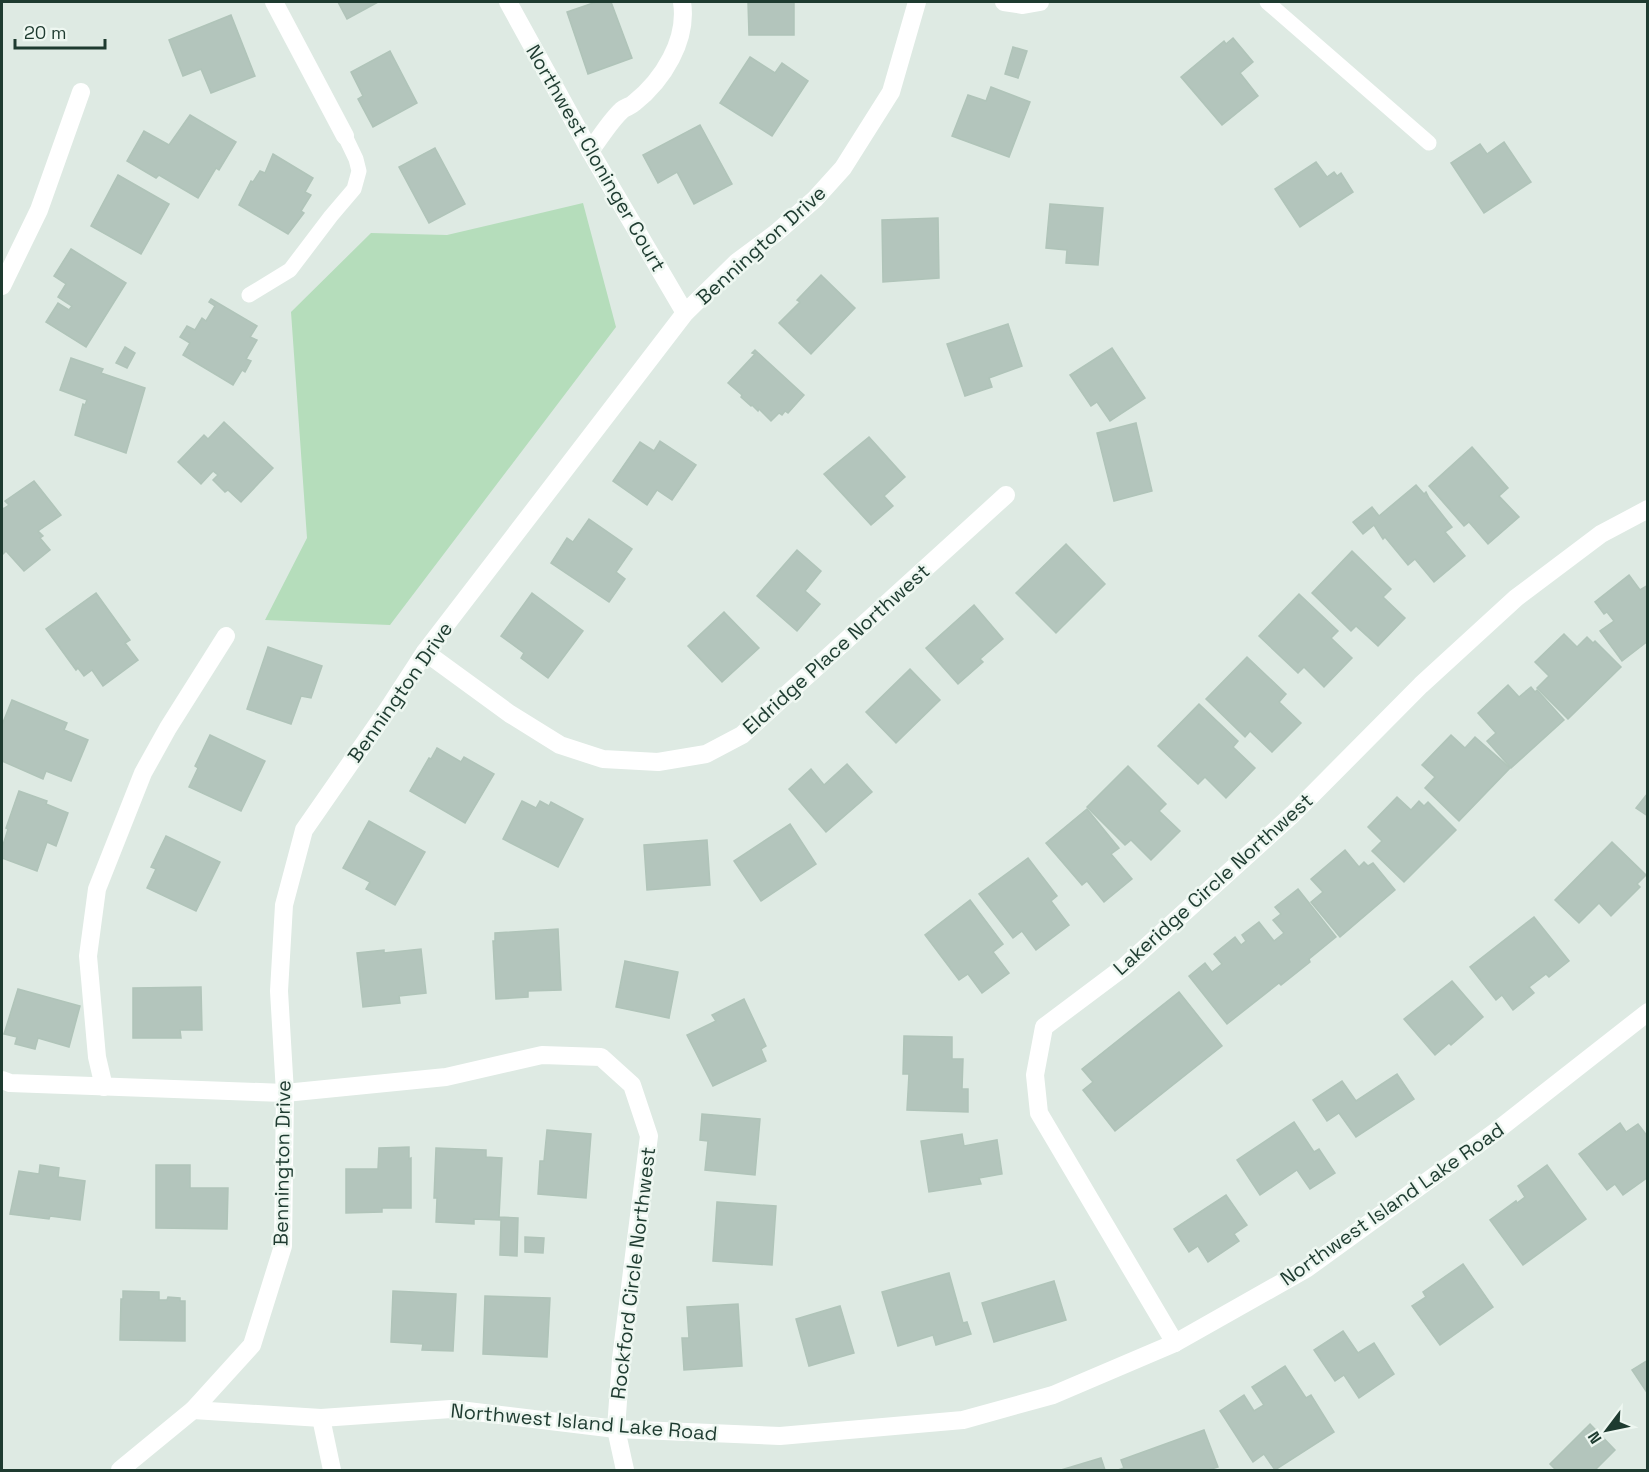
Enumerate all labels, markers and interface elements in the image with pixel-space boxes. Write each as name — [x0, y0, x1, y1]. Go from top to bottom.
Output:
scale bar — [15, 12, 105, 50]
text: 20 m — [24, 21, 67, 44]
street label: Northwest Cloninger Court — [520, 40, 672, 276]
street label: Bennington Drive — [691, 180, 831, 310]
street label: Eldridge Place Northwest — [737, 558, 935, 740]
street label: Bennington Drive — [342, 617, 458, 767]
street label: Lakeridge Circle Northwest — [1108, 787, 1318, 981]
street label: Bennington Drive — [268, 1080, 296, 1246]
street label: Northwest Island Lake Road — [1275, 1117, 1509, 1291]
street label: Rockford Circle Northwest — [605, 1145, 661, 1401]
street label: Northwest Island Lake Road — [450, 1397, 718, 1447]
north arrow — [1577, 1400, 1637, 1460]
text: N — [1583, 1428, 1606, 1448]

